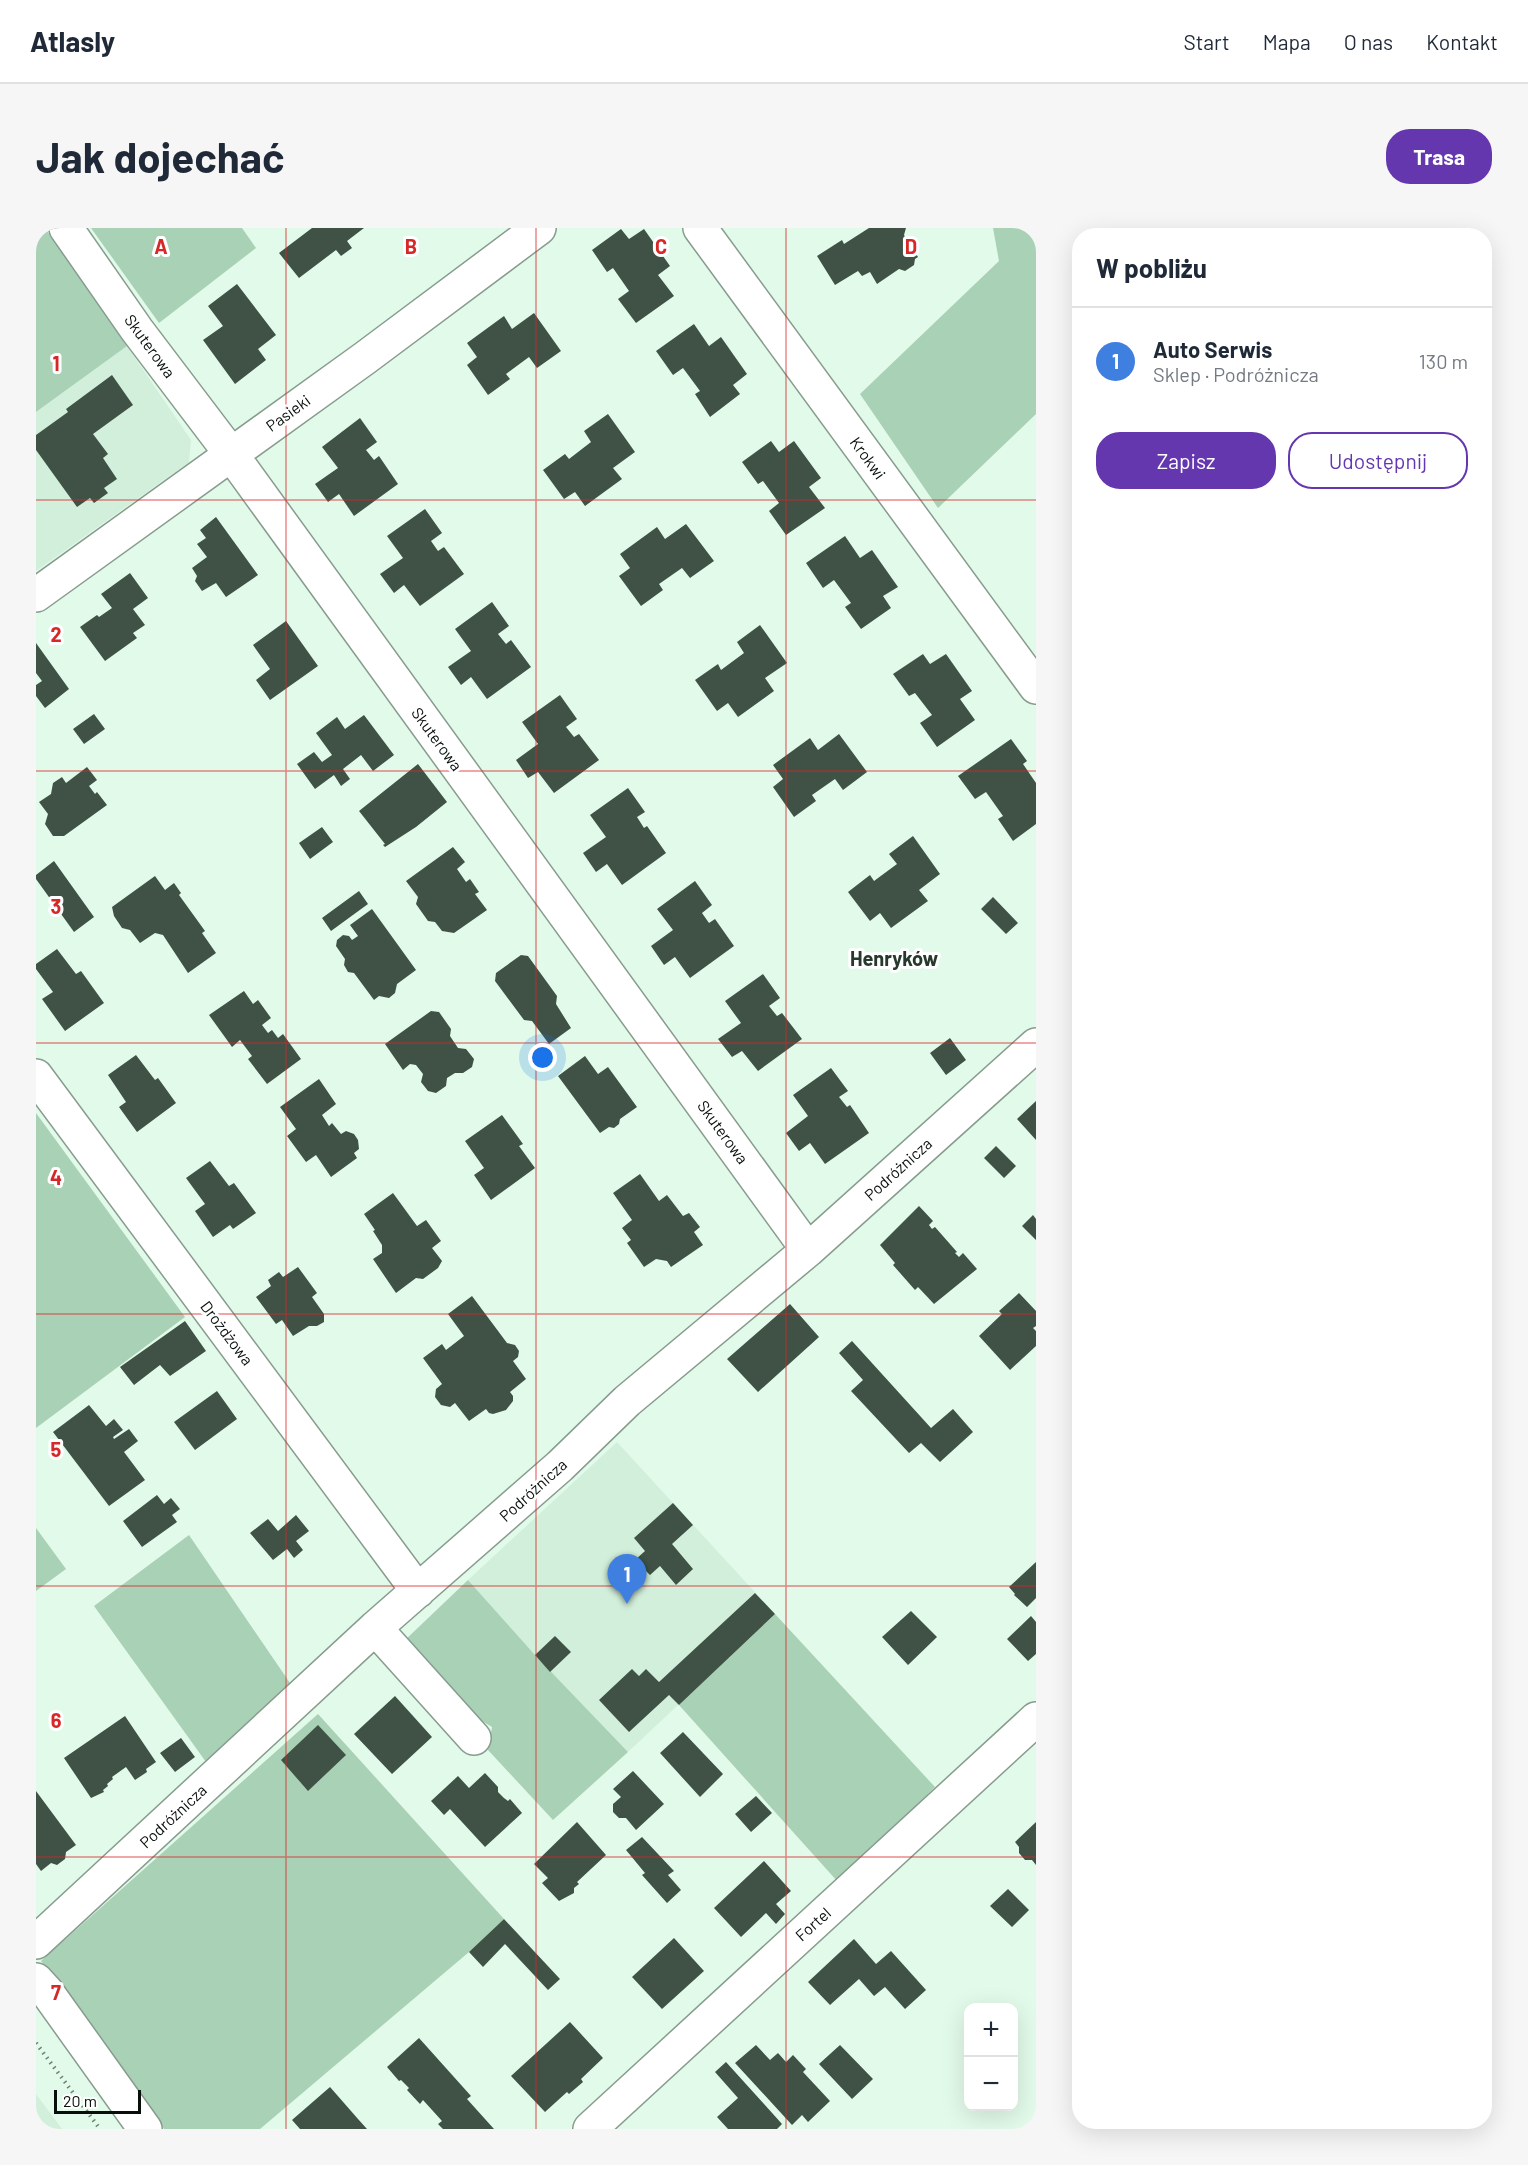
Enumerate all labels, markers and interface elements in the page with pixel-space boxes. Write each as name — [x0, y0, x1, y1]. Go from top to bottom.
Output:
text: Atlasly — [30, 24, 115, 58]
text: Start — [1183, 29, 1230, 54]
text: Mapa — [1263, 29, 1311, 54]
text: O nas — [1344, 29, 1393, 54]
text: Kontakt — [1426, 29, 1498, 54]
button: Trasa — [1386, 129, 1492, 184]
text: Jak dojechać — [36, 131, 284, 181]
text: A — [154, 234, 168, 258]
text: B — [405, 234, 417, 258]
text: C — [655, 234, 667, 258]
text: D — [905, 234, 917, 258]
text: W pobliżu — [1096, 252, 1207, 283]
street label: Skuterowa — [121, 310, 180, 381]
text: Auto Serwis — [1153, 336, 1272, 362]
text: 1 — [1112, 349, 1119, 373]
text: 130 m — [1419, 349, 1468, 373]
text: 1 — [52, 351, 60, 375]
text: Sklep · Podróżnicza — [1153, 362, 1319, 386]
street label: Pasieki — [262, 390, 314, 435]
button: Zapisz — [1096, 432, 1276, 489]
button: Udostępnij — [1288, 432, 1468, 489]
street label: Krokwi — [847, 433, 890, 483]
text: 2 — [50, 622, 62, 646]
street label: Skuterowa — [408, 703, 467, 774]
text: 3 — [51, 894, 61, 918]
district label: Henryków — [850, 946, 938, 970]
your location — [528, 1043, 557, 1072]
street label: Skuterowa — [694, 1096, 753, 1167]
street label: Podróżnicza — [860, 1133, 935, 1204]
text: 4 — [50, 1165, 62, 1189]
street label: Drożdżowa — [197, 1297, 258, 1368]
text: 5 — [51, 1437, 62, 1461]
street label: Podróżnicza — [495, 1454, 570, 1525]
pin: 1 — [608, 1554, 646, 1604]
text: 6 — [51, 1708, 62, 1732]
street label: Podróżnicza — [135, 1780, 210, 1851]
street label: Fortel — [791, 1903, 834, 1944]
text: 7 — [51, 1980, 61, 2004]
map controls — [964, 2003, 1018, 2111]
button: + — [964, 2003, 1018, 2057]
button: − — [964, 2057, 1018, 2111]
scale bar — [54, 2087, 141, 2114]
text: 20 m — [63, 2091, 97, 2110]

